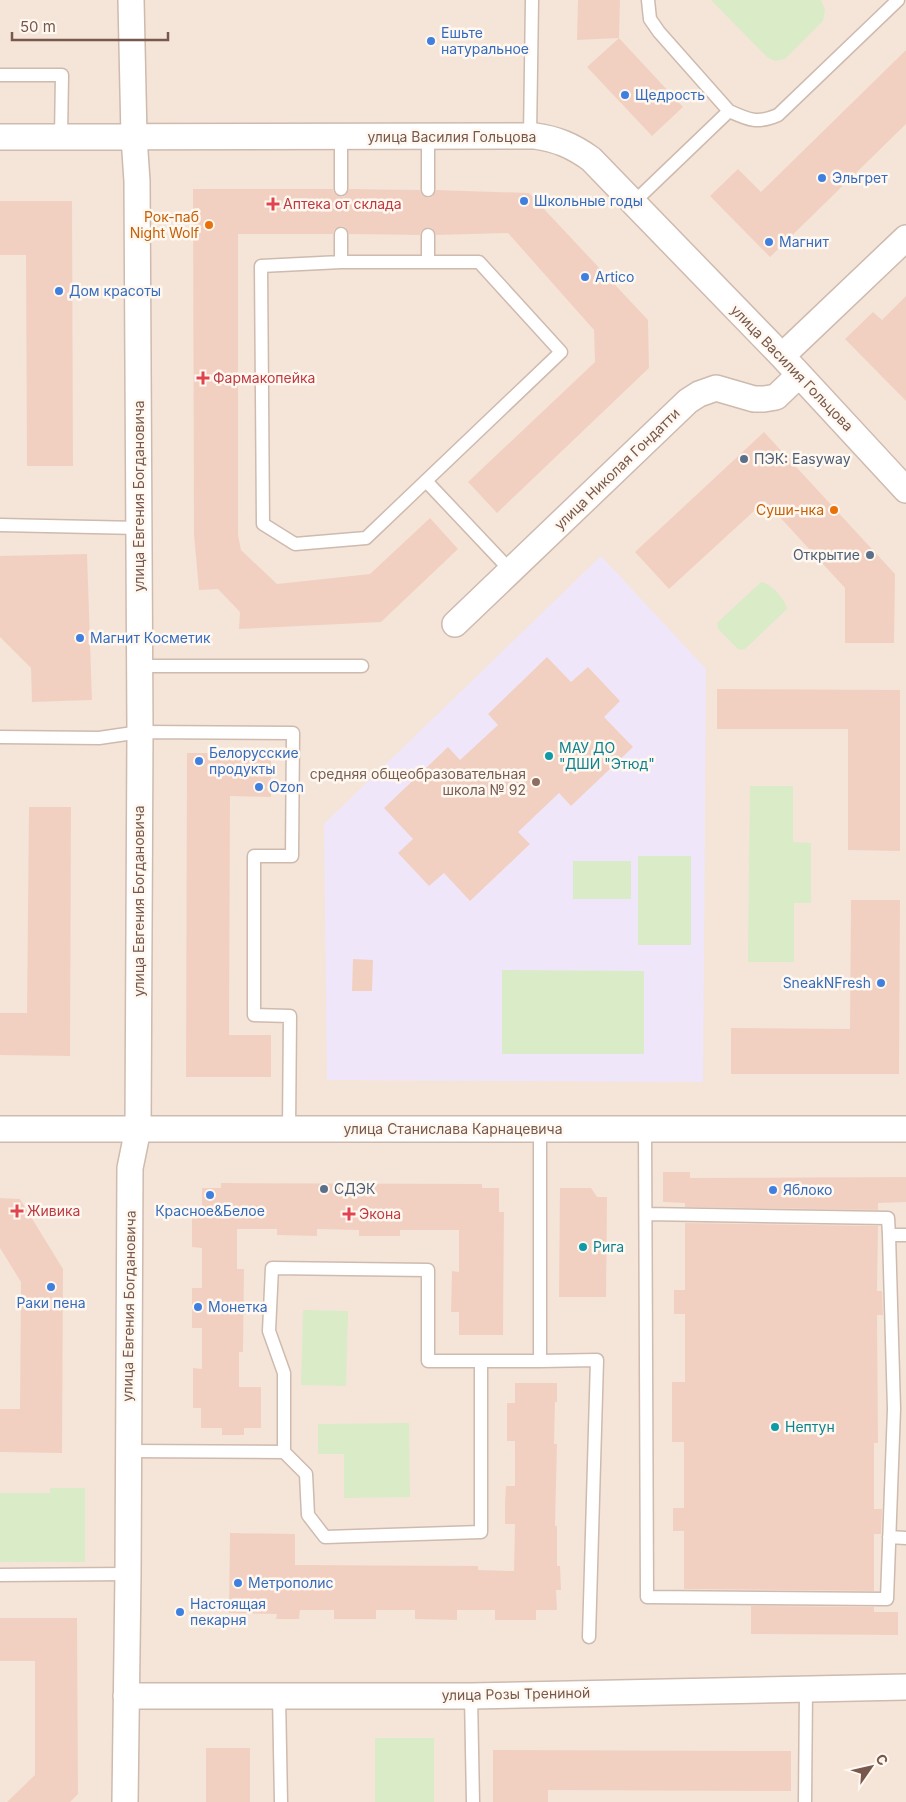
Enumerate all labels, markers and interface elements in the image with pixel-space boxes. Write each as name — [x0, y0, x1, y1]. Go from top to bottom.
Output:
scale bar — [12, 10, 169, 42]
text: 50 m — [20, 17, 56, 36]
place label: Ешьте натуральное — [441, 24, 529, 57]
marker: Ешьте натуральное — [425, 35, 437, 47]
place label: Щедрость — [635, 86, 705, 103]
marker: Щедрость — [619, 89, 631, 101]
street label: улица Василия Гольцова — [368, 128, 536, 145]
place label: Эльгрет — [832, 169, 888, 186]
marker: Эльгрет — [816, 172, 828, 184]
place label: Школьные годы — [534, 192, 643, 209]
place label: Аптека от склада — [283, 195, 402, 212]
marker: Школьные годы — [518, 195, 530, 207]
marker: Аптека от склада — [267, 198, 279, 210]
place label: Рок-паб Night Wolf — [130, 208, 199, 241]
marker: Рок-паб Night Wolf — [203, 219, 215, 231]
place label: Магнит — [779, 233, 829, 250]
marker: Магнит — [763, 236, 775, 248]
place label: Artico — [595, 268, 635, 285]
marker: Artico — [579, 271, 591, 283]
place label: Дом красоты — [69, 282, 161, 299]
marker: Дом красоты — [53, 285, 65, 297]
street label: улица Василия Гольцова — [728, 301, 857, 434]
place label: Фармакопейка — [213, 369, 315, 386]
marker: Фармакопейка — [197, 372, 209, 384]
street label: улица Евгения Богдановича — [130, 400, 147, 592]
street label: улица Николая Гондатти — [550, 404, 683, 533]
place label: ПЭК: Easyway — [754, 450, 851, 467]
marker: ПЭК: Easyway — [738, 453, 750, 465]
place label: Суши-нка — [756, 501, 824, 518]
marker: Суши-нка — [828, 504, 840, 516]
place label: Открытие — [793, 546, 860, 563]
marker: Открытие — [864, 549, 876, 561]
place label: Магнит Косметик — [90, 629, 211, 646]
marker: Магнит Косметик — [74, 632, 86, 644]
place label: МАУ ДО "ДШИ "Этюд" — [559, 739, 655, 772]
place label: Белорусские продукты — [209, 744, 299, 777]
marker: МАУ ДО "ДШИ "Этюд" — [543, 750, 555, 762]
marker: Белорусские продукты — [193, 755, 205, 767]
place label: средняя общеобразовательная школа № 92 — [310, 765, 526, 798]
marker: средняя общеобразовательная школа № 92 — [530, 776, 542, 788]
place label: Ozon — [269, 778, 304, 795]
marker: Ozon — [253, 781, 265, 793]
street label: улица Евгения Богдановича — [130, 805, 147, 997]
place label: SneakNFresh — [783, 974, 871, 991]
marker: SneakNFresh — [875, 977, 887, 989]
street label: улица Станислава Карнацевича — [343, 1120, 563, 1137]
place label: СДЭК — [334, 1180, 376, 1197]
place label: Яблоко — [783, 1181, 832, 1198]
marker: СДЭК — [318, 1183, 330, 1195]
marker: Яблоко — [767, 1184, 779, 1196]
marker: Красное&Белое — [204, 1189, 216, 1201]
place label: Живика — [27, 1202, 80, 1219]
place label: Красное&Белое — [155, 1202, 265, 1219]
marker: Живика — [11, 1205, 23, 1217]
place label: Экона — [359, 1205, 401, 1222]
marker: Экона — [343, 1208, 355, 1220]
street label: улица Евгения Богдановича — [118, 1210, 139, 1402]
place label: Рига — [593, 1238, 624, 1255]
marker: Рига — [577, 1241, 589, 1253]
marker: Раки пена — [45, 1281, 57, 1293]
place label: Раки пена — [16, 1294, 86, 1311]
place label: Монетка — [208, 1298, 268, 1315]
marker: Монетка — [192, 1301, 204, 1313]
place label: Нептун — [785, 1418, 835, 1435]
marker: Нептун — [769, 1421, 781, 1433]
place label: Метрополис — [248, 1574, 333, 1591]
marker: Метрополис — [232, 1577, 244, 1589]
place label: Настоящая пекарня — [190, 1595, 266, 1628]
marker: Настоящая пекарня — [174, 1606, 186, 1618]
street label: улица Розы Трениной — [442, 1684, 590, 1703]
north arrow — [846, 1742, 896, 1792]
text: С — [872, 1750, 892, 1768]

